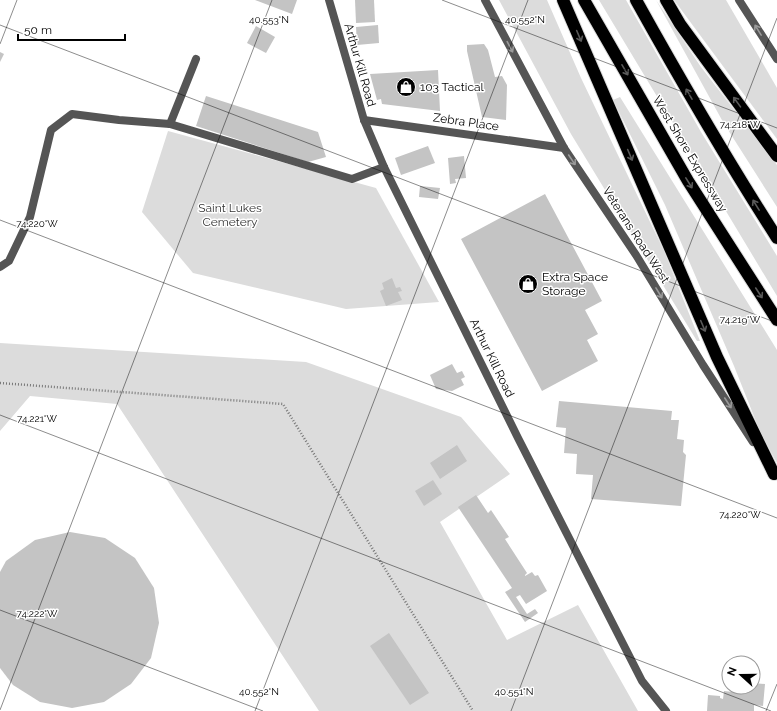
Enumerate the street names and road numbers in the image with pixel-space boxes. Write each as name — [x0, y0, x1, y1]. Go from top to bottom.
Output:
street label: Arthur Kill Road — [341, 22, 379, 108]
street label: West Shore Expressway — [650, 93, 730, 215]
street label: Zebra Place — [432, 110, 500, 134]
street label: Veterans Road West — [600, 184, 672, 286]
street label: Arthur Kill Road — [467, 316, 517, 400]

